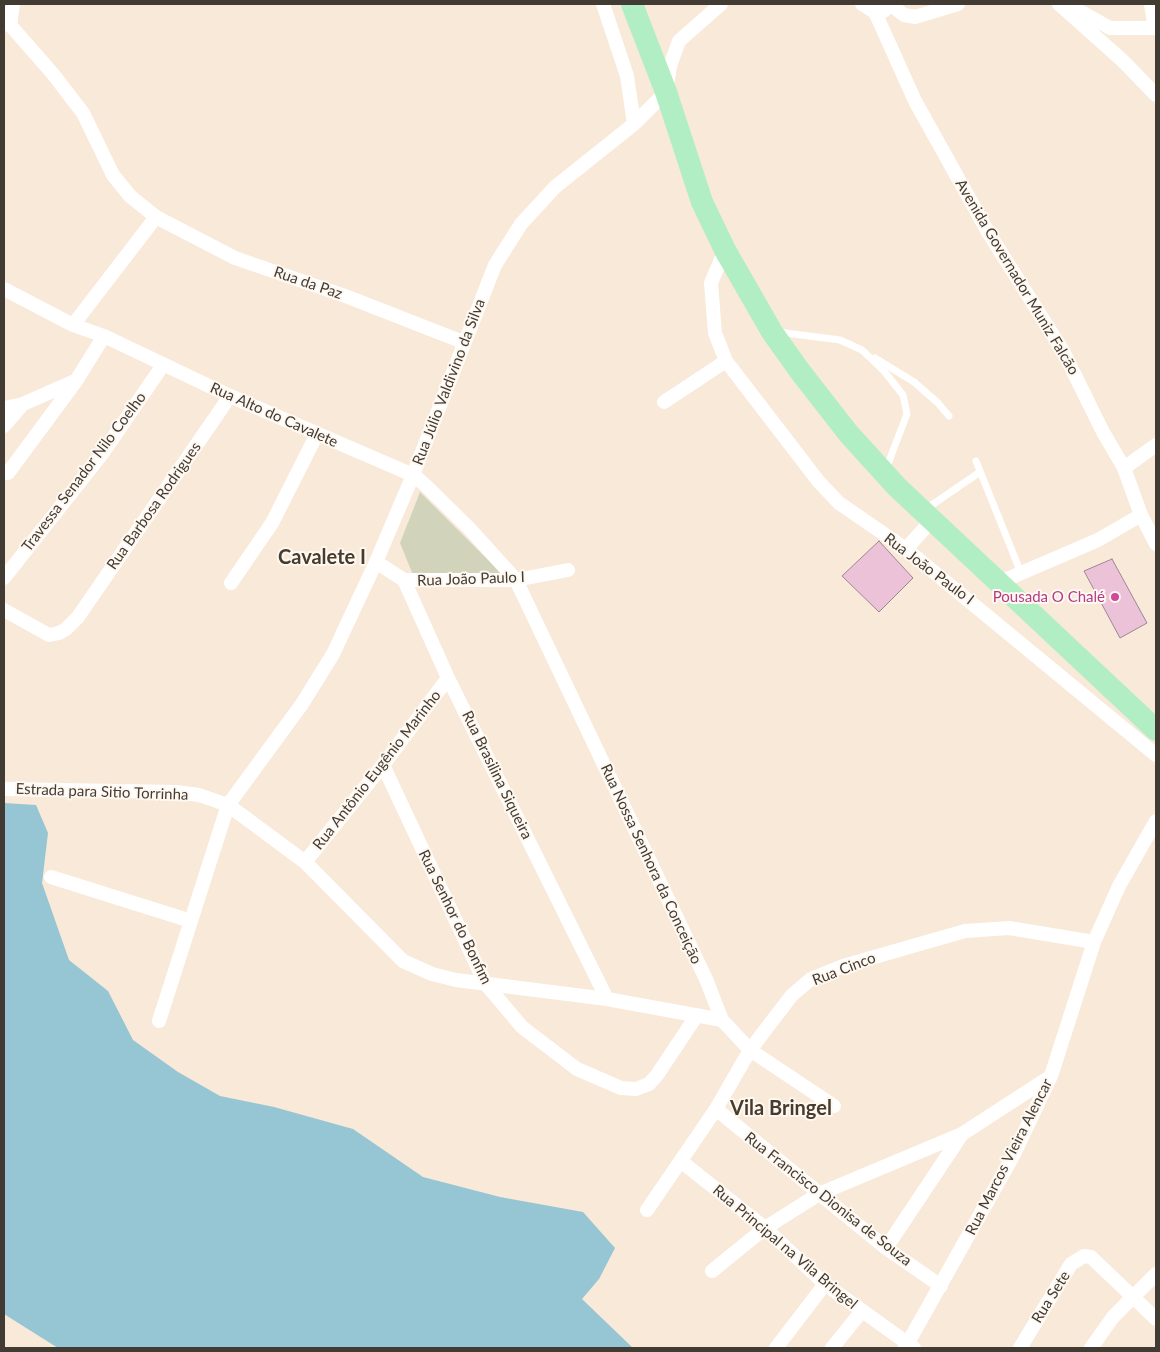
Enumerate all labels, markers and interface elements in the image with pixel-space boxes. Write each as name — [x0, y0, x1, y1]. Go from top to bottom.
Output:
street label: Avenida Governador Muniz Falcão — [951, 176, 1083, 378]
street label: Rua da Paz — [271, 263, 345, 303]
street label: Rua Júlio Valdivino da Silva — [409, 296, 489, 468]
street label: Rua Alto do Cavalete — [207, 379, 341, 451]
street label: Travessa Senador Nilo Coelho — [18, 389, 150, 555]
street label: Rua Barbosa Rodrigues — [103, 439, 205, 573]
street label: Rua João Paulo I — [881, 529, 977, 609]
district label: Cavalete I — [278, 546, 366, 570]
street label: Rua João Paulo I — [417, 568, 525, 590]
place label: Pousada O Chalé — [993, 588, 1105, 606]
marker: Pousada O Chalé — [1109, 591, 1121, 603]
street label: Rua Antônio Eugênio Marinho — [309, 687, 445, 853]
street label: Rua Brasilina Siqueira — [458, 708, 536, 842]
street label: Rua Nossa Senhora da Conceição — [597, 761, 705, 967]
street label: Estrada para Sitio Torrinha — [15, 780, 189, 804]
street label: Rua Senhor do Bonfim — [415, 847, 495, 987]
street label: Rua Cinco — [810, 949, 878, 989]
street label: Rua Marcos Vieira Alencar — [962, 1076, 1056, 1238]
district label: Vila Bringel — [730, 1097, 832, 1121]
street label: Rua Francisco Dionisa de Souza — [741, 1128, 915, 1270]
street label: Rua Principal na Vila Bringel — [709, 1181, 861, 1313]
street label: Rua Sete — [1028, 1268, 1074, 1326]

